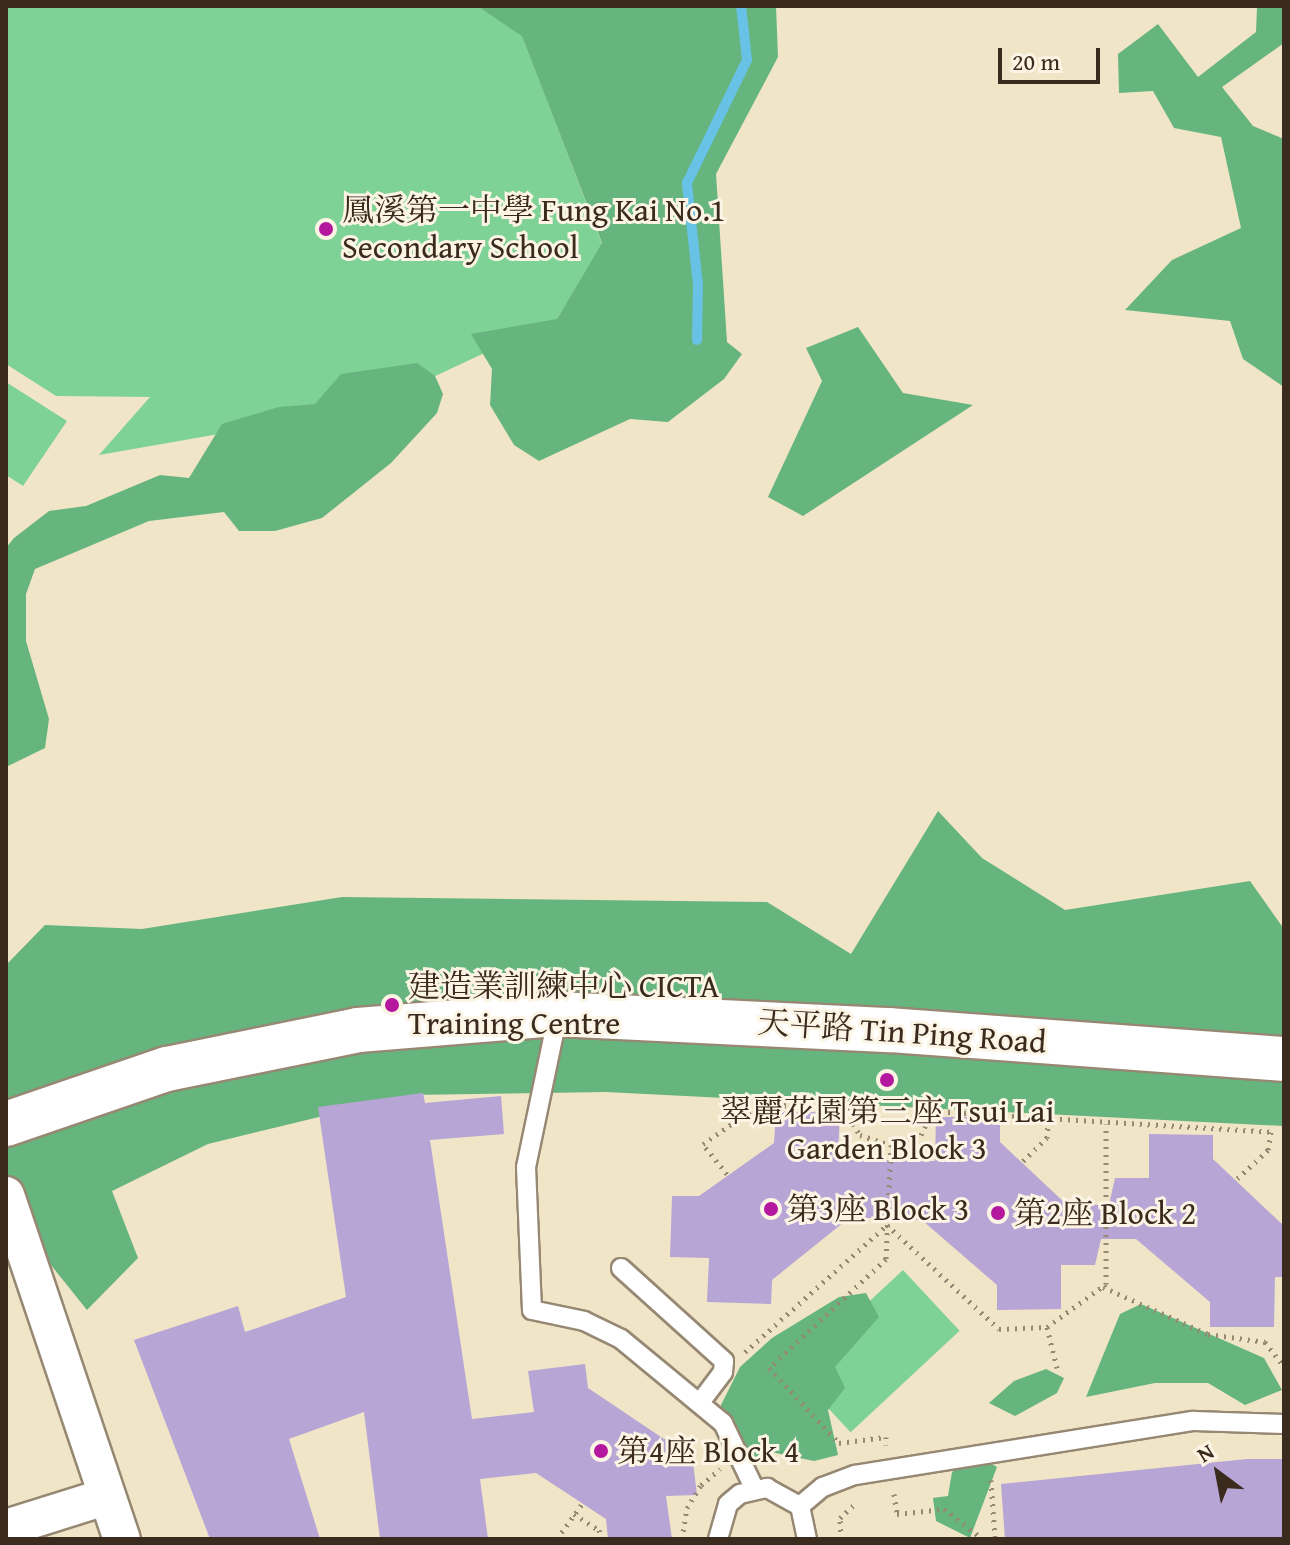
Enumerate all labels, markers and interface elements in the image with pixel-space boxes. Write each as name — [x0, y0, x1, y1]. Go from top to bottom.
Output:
scale bar — [1002, 32, 1104, 82]
text: 20 m — [1012, 44, 1060, 79]
place label: 鳳溪第一中學 Fung Kai No.1 Secondary School — [342, 192, 725, 267]
marker: 鳳溪第一中學 Fung Kai No.1 Secondary School — [317, 220, 335, 238]
place label: 建造業訓練中心 CICTA Training Centre — [408, 968, 719, 1043]
marker: 建造業訓練中心 CICTA Training Centre — [383, 996, 401, 1014]
street label: 天平路 Tin Ping Road — [756, 1003, 1048, 1061]
marker: 翠麗花園第三座 Tsui Lai Garden Block 3 — [878, 1071, 896, 1089]
place label: 翠麗花園第三座 Tsui Lai Garden Block 3 — [720, 1093, 1054, 1168]
place label: 第3座 Block 3 — [787, 1190, 969, 1228]
place label: 第2座 Block 2 — [1014, 1194, 1196, 1232]
marker: 第3座 Block 3 — [762, 1200, 780, 1218]
marker: 第2座 Block 2 — [989, 1204, 1007, 1222]
place label: 第4座 Block 4 — [617, 1432, 799, 1470]
north arrow — [1178, 1433, 1258, 1513]
text: N — [1191, 1435, 1220, 1470]
marker: 第4座 Block 4 — [592, 1442, 610, 1460]

